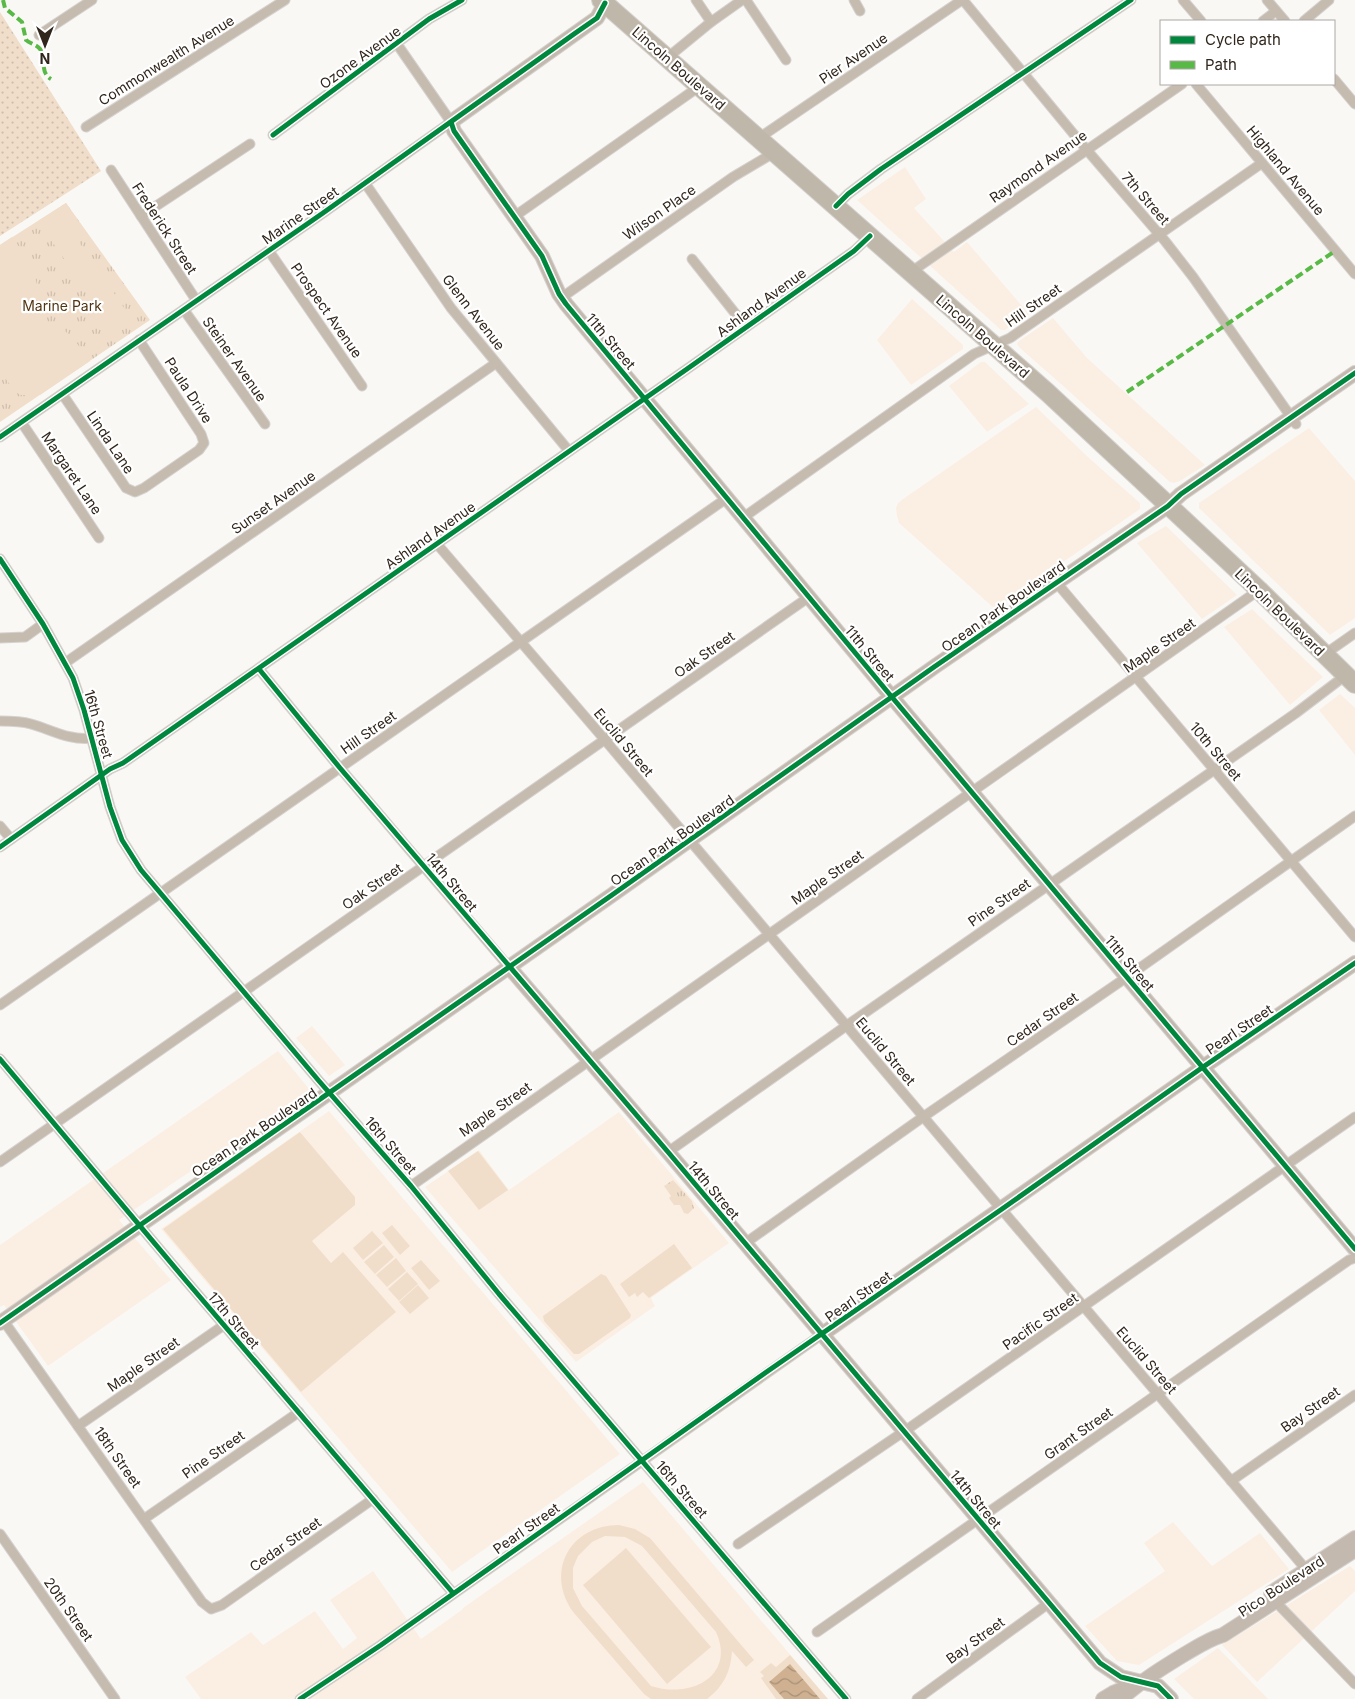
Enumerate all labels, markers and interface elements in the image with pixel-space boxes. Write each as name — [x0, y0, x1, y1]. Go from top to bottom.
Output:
street label: Commonwealth Avenue — [95, 11, 237, 109]
north arrow — [20, 20, 70, 70]
legend — [1160, 20, 1335, 85]
street label: Ozone Avenue — [316, 22, 404, 92]
street label: Lincoln Boulevard — [629, 23, 729, 113]
street label: Pier Avenue — [816, 29, 890, 87]
text: Cycle path — [1205, 30, 1281, 49]
text: N — [40, 50, 50, 67]
text: Path — [1205, 55, 1237, 74]
street label: Highland Avenue — [1244, 122, 1328, 218]
street label: Raymond Avenue — [986, 126, 1090, 206]
street label: 7th Street — [1119, 168, 1174, 228]
street label: Frederick Street — [129, 179, 201, 277]
street label: Wilson Place — [619, 181, 699, 243]
street label: Marine Street — [259, 182, 342, 248]
street label: Prospect Avenue — [288, 259, 366, 361]
street label: Ashland Avenue — [713, 264, 809, 340]
street label: Glenn Avenue — [439, 271, 509, 353]
street label: Hill Street — [1002, 279, 1064, 330]
street label: Lincoln Boulevard — [933, 291, 1033, 381]
park label: Marine Park — [22, 297, 102, 314]
street label: 11th Street — [583, 310, 640, 373]
street label: Steiner Avenue — [199, 313, 271, 405]
street label: Paula Drive — [161, 354, 217, 426]
street label: Linda Lane — [84, 407, 138, 477]
street label: Margaret Lane — [38, 428, 106, 518]
street label: Sunset Avenue — [228, 467, 318, 537]
street label: Ashland Avenue — [381, 497, 479, 573]
street label: Ocean Park Boulevard — [938, 557, 1068, 655]
street label: Lincoln Boulevard — [1232, 565, 1328, 659]
street label: Maple Street — [1120, 614, 1199, 676]
street label: 11th Street — [842, 622, 899, 685]
street label: Oak Street — [671, 627, 738, 681]
street label: 16th Street — [81, 688, 117, 761]
street label: Euclid Street — [591, 705, 658, 780]
street label: Hill Street — [337, 706, 399, 757]
street label: 10th Street — [1187, 718, 1246, 784]
street label: Ocean Park Boulevard — [607, 791, 737, 889]
street label: Maple Street — [788, 846, 867, 908]
street label: 14th Street — [423, 849, 482, 915]
street label: Oak Street — [339, 859, 406, 913]
street label: Pine Street — [965, 874, 1034, 930]
street label: 11th Street — [1102, 932, 1159, 995]
street label: Cedar Street — [1003, 988, 1081, 1050]
street label: Pearl Street — [1202, 1000, 1276, 1058]
street label: Euclid Street — [853, 1014, 920, 1089]
street label: Maple Street — [456, 1078, 535, 1140]
street label: Ocean Park Boulevard — [188, 1084, 320, 1180]
street label: 16th Street — [361, 1113, 421, 1178]
street label: 14th Street — [685, 1157, 744, 1223]
street label: Pearl Street — [821, 1267, 895, 1325]
street label: 17th Street — [205, 1288, 264, 1352]
street label: Pacific Street — [999, 1289, 1081, 1353]
street label: Euclid Street — [1113, 1323, 1181, 1397]
street label: Maple Street — [104, 1333, 183, 1395]
street label: Bay Street — [1277, 1382, 1343, 1436]
street label: Grant Street — [1040, 1403, 1116, 1463]
street label: 18th Street — [91, 1423, 145, 1491]
street label: Pine Street — [179, 1426, 248, 1482]
street label: 16th Street — [652, 1457, 712, 1522]
street label: 14th Street — [947, 1466, 1006, 1532]
street label: Pearl Street — [489, 1499, 563, 1557]
street label: Cedar Street — [246, 1513, 324, 1575]
street label: Pico Boulevard — [1235, 1552, 1327, 1620]
street label: 20th Street — [41, 1574, 97, 1644]
street label: Bay Street — [942, 1613, 1008, 1667]

